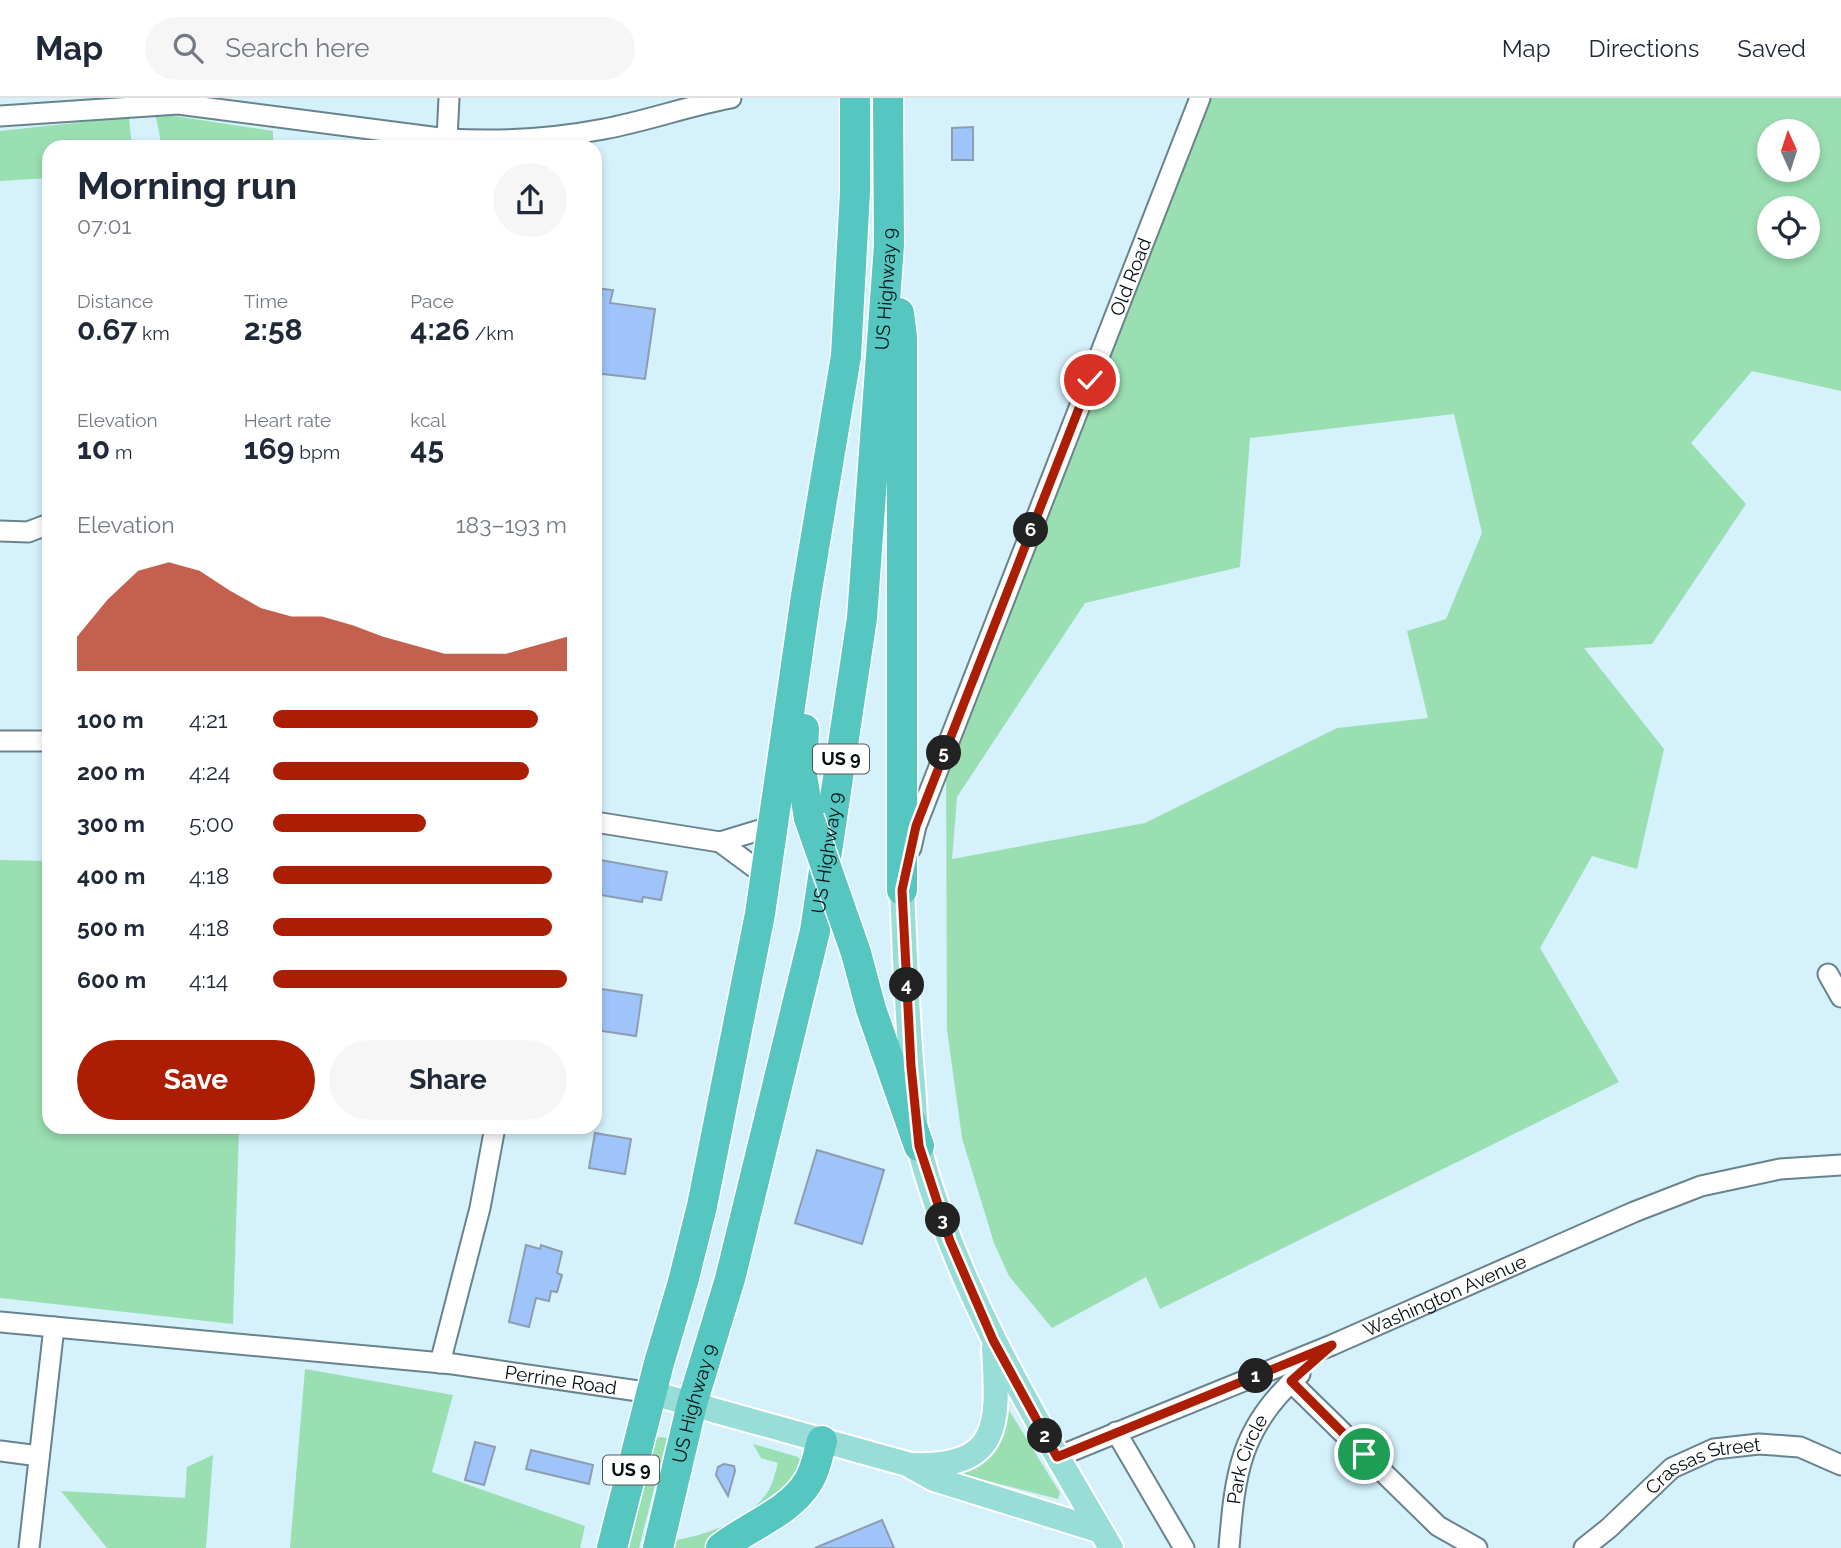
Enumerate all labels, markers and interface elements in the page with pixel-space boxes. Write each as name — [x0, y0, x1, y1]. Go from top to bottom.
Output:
search box — [145, 17, 635, 80]
text: Map — [35, 29, 103, 68]
icon: search — [169, 29, 207, 67]
text: Search here — [225, 33, 370, 63]
text: Map — [1502, 34, 1551, 63]
text: Directions — [1589, 34, 1699, 63]
text: Saved — [1737, 34, 1806, 63]
north arrow — [1757, 119, 1820, 182]
map controls — [1757, 119, 1820, 259]
text: Morning run — [77, 163, 297, 208]
button: share — [493, 163, 567, 237]
button: locate — [1757, 196, 1820, 259]
text: 07:01 — [77, 212, 131, 239]
street label: US Highway 9 — [870, 228, 900, 351]
street label: Old Road — [1105, 235, 1155, 319]
text: Distance — [77, 290, 153, 312]
text: Time — [244, 290, 288, 312]
text: Pace — [410, 290, 454, 312]
text: 0.67 — [77, 312, 137, 347]
text: 2:58 — [244, 312, 303, 347]
text: 4:26 — [410, 312, 470, 347]
text: km — [137, 322, 170, 344]
text: /km — [470, 322, 514, 344]
pin — [1060, 350, 1120, 410]
icon: check — [1071, 361, 1109, 399]
text: Elevation — [77, 409, 158, 431]
text: Heart rate — [244, 409, 331, 431]
text: kcal — [410, 409, 446, 431]
text: 10 — [77, 431, 110, 466]
text: 169 — [244, 431, 294, 466]
text: 45 — [410, 431, 444, 466]
text: m — [110, 441, 133, 463]
text: bpm — [294, 441, 340, 463]
text: Elevation — [77, 511, 175, 538]
text: 183–193 m — [456, 511, 567, 538]
pin: 6 — [1014, 512, 1048, 548]
text: 6 — [1025, 518, 1036, 540]
text: 100 m — [77, 706, 144, 733]
text: 4:21 — [189, 706, 228, 733]
pin: 5 — [926, 736, 962, 770]
text: 5 — [938, 741, 949, 763]
road number: US 9 — [813, 744, 869, 774]
text: 200 m — [77, 758, 145, 785]
text: 4:24 — [189, 758, 230, 785]
street label: US Highway 9 — [807, 790, 847, 915]
text: 300 m — [77, 810, 145, 837]
text: 5:00 — [189, 810, 234, 837]
text: 400 m — [77, 862, 145, 889]
text: 4:18 — [189, 862, 229, 889]
text: 500 m — [77, 914, 145, 941]
text: 4:18 — [189, 914, 229, 941]
text: 600 m — [77, 966, 146, 993]
text: 4:14 — [189, 966, 228, 993]
pin: 4 — [890, 968, 925, 1002]
text: 4 — [901, 973, 912, 995]
button: Save — [77, 1040, 315, 1120]
button: Share — [329, 1040, 567, 1120]
pin: 3 — [926, 1202, 960, 1238]
text: 3 — [937, 1208, 948, 1230]
street label: Washington Avenue — [1360, 1250, 1530, 1341]
street label: US Highway 9 — [667, 1341, 721, 1465]
pin: 1 — [1238, 1358, 1274, 1394]
street label: Perrine Road — [503, 1361, 618, 1399]
text: 1 — [1251, 1364, 1260, 1386]
street label: Park Circle — [1222, 1410, 1272, 1506]
pin: 2 — [1028, 1418, 1062, 1454]
text: 2 — [1039, 1424, 1050, 1446]
pin — [1334, 1424, 1394, 1484]
street label: Crassas Street — [1641, 1433, 1762, 1499]
icon: arrive — [1345, 1435, 1383, 1473]
road number: US 9 — [603, 1456, 659, 1484]

